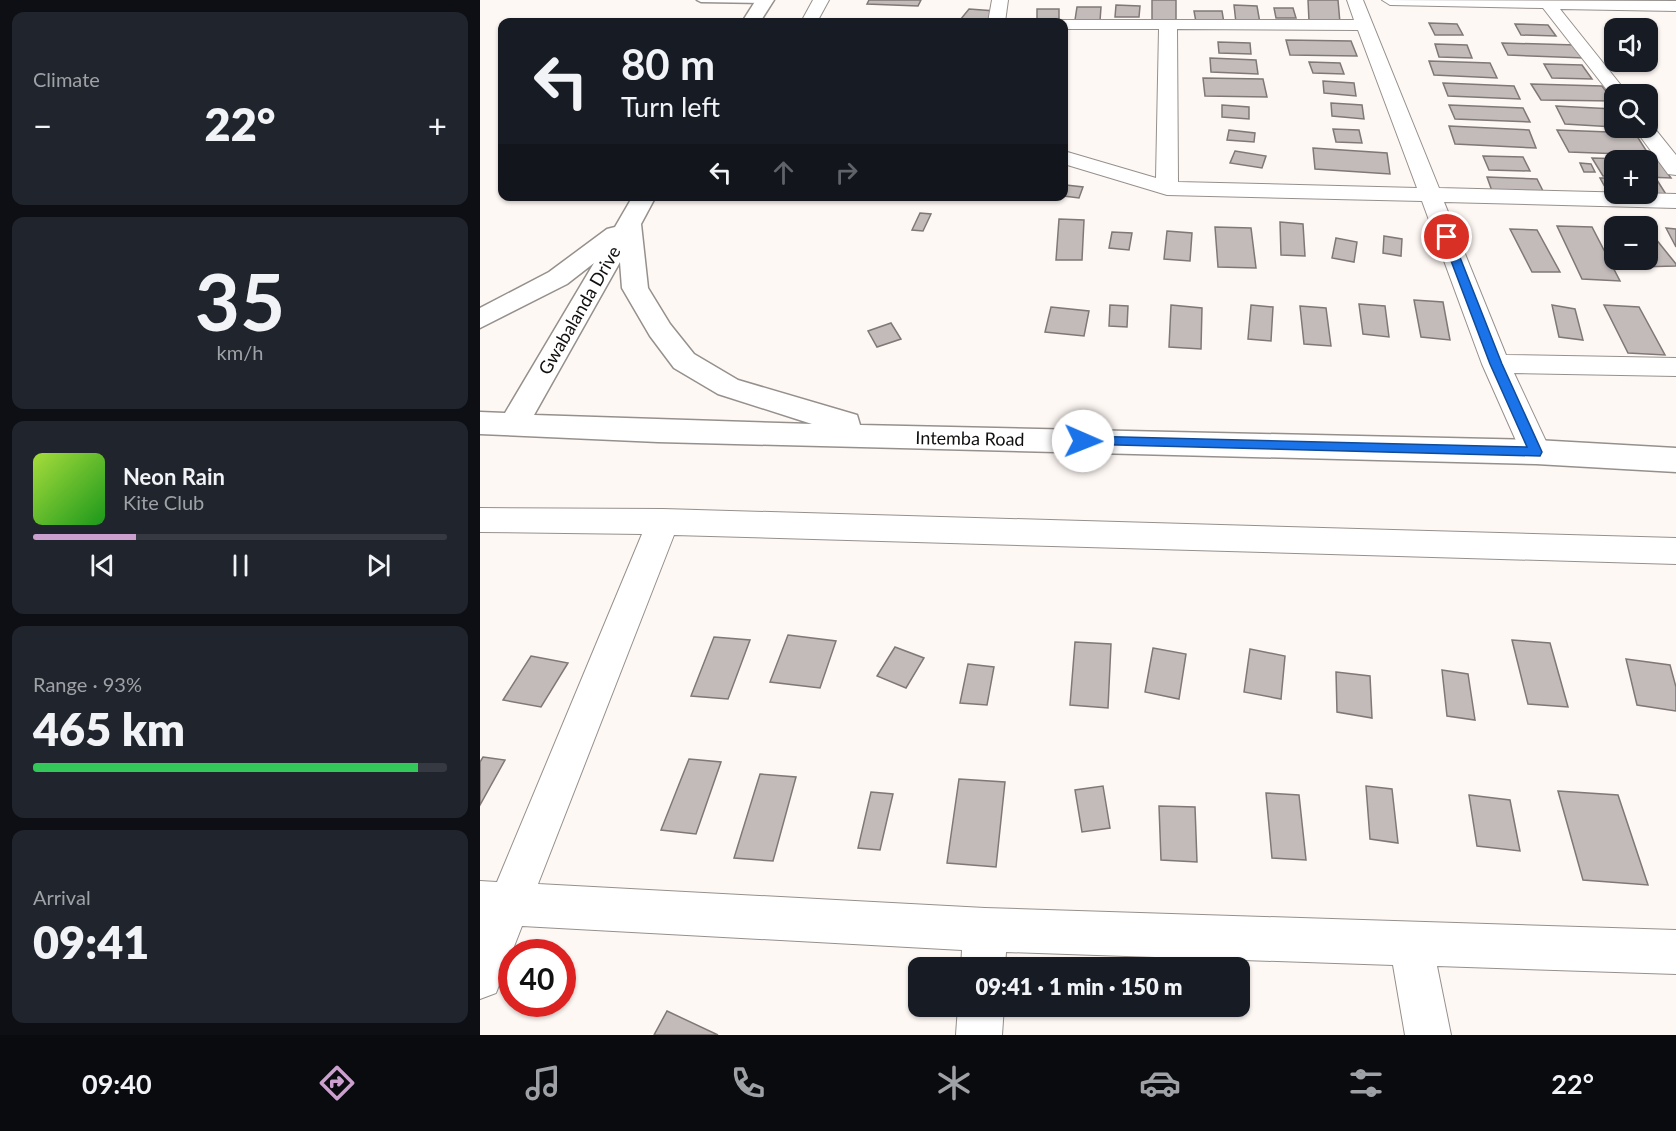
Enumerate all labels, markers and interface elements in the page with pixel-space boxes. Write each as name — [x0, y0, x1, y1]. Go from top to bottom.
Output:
map controls — [1604, 18, 1658, 270]
button: sound — [1604, 18, 1658, 72]
text: 80 m — [621, 39, 715, 89]
icon: left — [522, 42, 600, 120]
text: Climate — [33, 67, 100, 91]
button: search — [1604, 84, 1658, 138]
text: Turn left — [621, 90, 720, 123]
text: 22° — [205, 97, 275, 151]
text: − — [33, 105, 52, 145]
text: + — [428, 105, 447, 145]
button: + — [1604, 150, 1658, 204]
icon: left — [704, 156, 737, 189]
icon: ahead — [767, 156, 800, 189]
icon: right — [830, 156, 863, 189]
pin — [1421, 211, 1472, 262]
button: − — [1604, 216, 1658, 270]
icon: arrive — [1430, 220, 1463, 253]
street label: Gwabalanda Drive — [533, 242, 625, 378]
text: 35 — [195, 254, 285, 348]
text: km/h — [217, 340, 263, 364]
position arrow — [1051, 409, 1115, 473]
street label: Intemba Road — [915, 426, 1025, 450]
text: Neon Rain — [123, 463, 225, 490]
text: Kite Club — [123, 490, 204, 514]
icon: previous — [86, 549, 119, 582]
icon: pause — [224, 549, 257, 582]
icon: next — [362, 549, 395, 582]
text: Range · 93% — [33, 672, 142, 696]
text: 465 km — [33, 702, 185, 756]
text: Arrival — [33, 885, 91, 909]
text: 09:41 — [33, 915, 149, 969]
speed limit sign: 40 — [498, 939, 576, 1017]
text: 09:41 · 1 min · 150 m — [976, 973, 1182, 1000]
icon: directions — [316, 1062, 358, 1104]
icon: music — [522, 1062, 564, 1104]
icon: phone — [727, 1062, 769, 1104]
icon: climate — [933, 1062, 975, 1104]
icon: car — [1139, 1062, 1181, 1104]
icon: filters — [1345, 1062, 1387, 1104]
text: 09:40 — [82, 1067, 152, 1100]
text: 22° — [1551, 1067, 1594, 1100]

